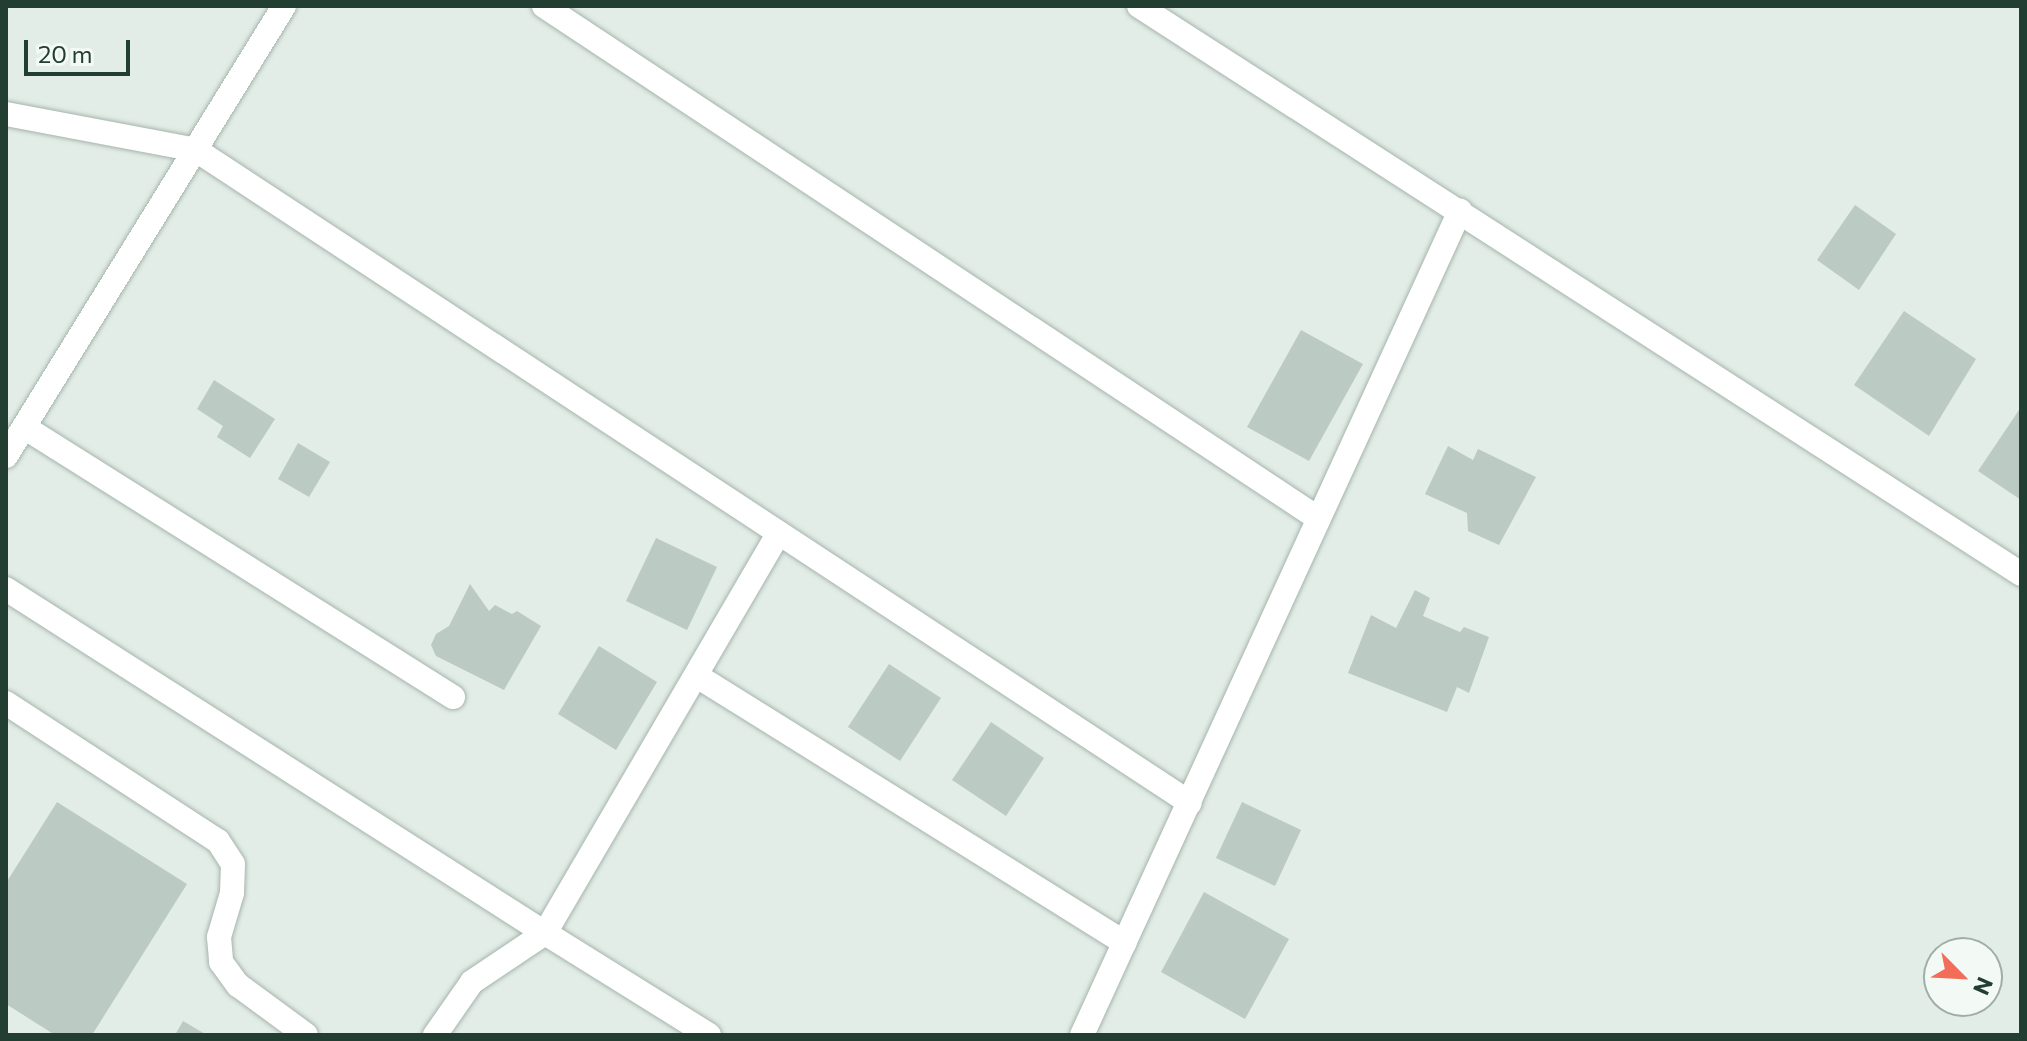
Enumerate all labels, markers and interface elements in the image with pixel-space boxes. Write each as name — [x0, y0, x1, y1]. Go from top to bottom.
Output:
scale bar — [28, 24, 134, 74]
text: 20 m — [38, 39, 92, 68]
north arrow — [1923, 937, 2003, 1017]
text: N — [1968, 973, 1999, 999]

